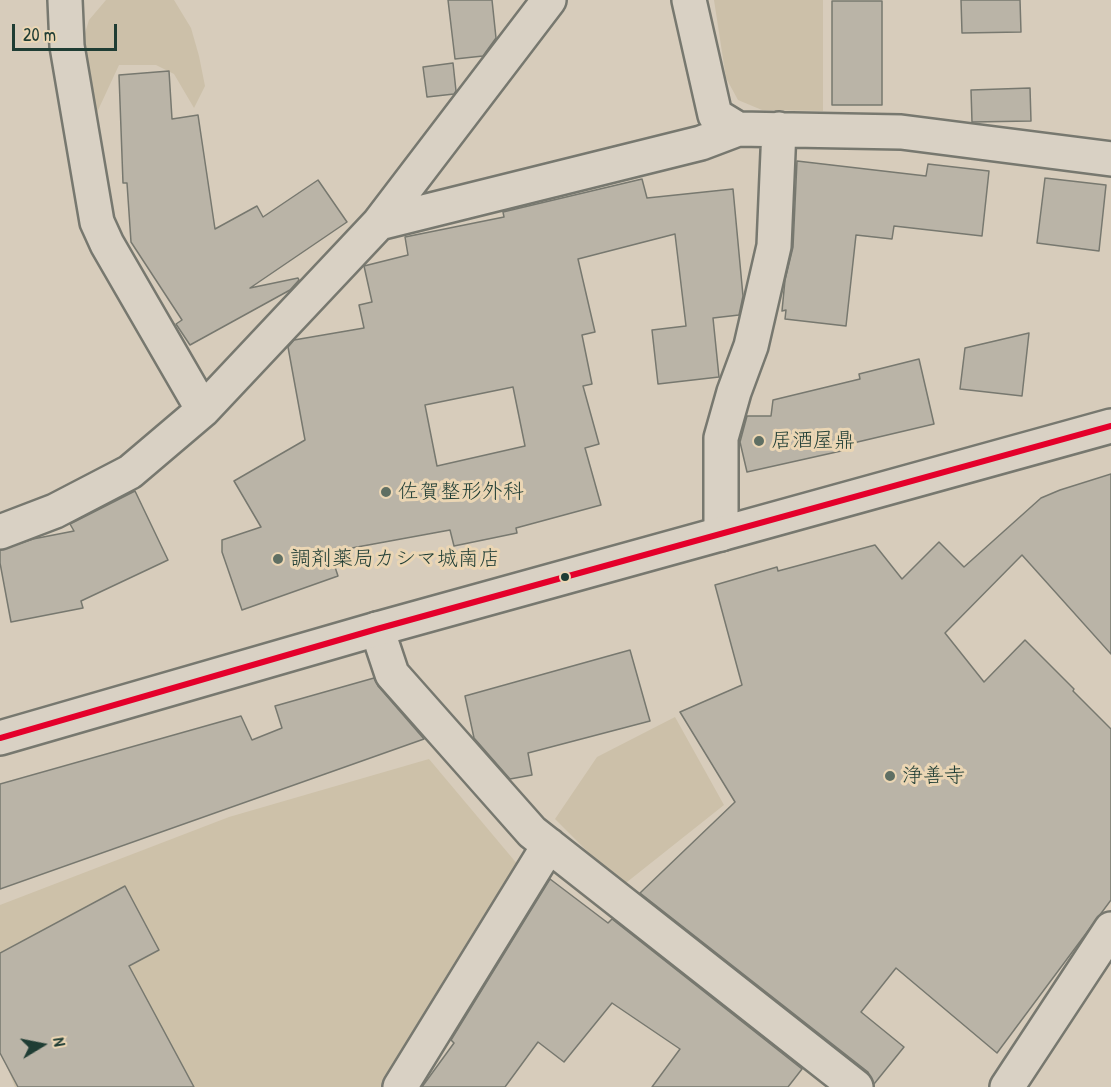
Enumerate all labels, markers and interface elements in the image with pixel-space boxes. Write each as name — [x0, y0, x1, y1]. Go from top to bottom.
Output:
scale bar — [15, 12, 120, 50]
text: 20 m — [23, 22, 56, 47]
place label: 居酒屋鼎 — [771, 428, 855, 454]
marker: 居酒屋鼎 — [752, 434, 766, 448]
place label: 佐賀整形外科 — [398, 479, 524, 505]
marker: 佐賀整形外科 — [379, 485, 393, 499]
place label: 調剤薬局カシマ城南店 — [290, 546, 500, 572]
marker: 調剤薬局カシマ城南店 — [271, 552, 285, 566]
unlabelled marker — [559, 571, 571, 583]
place label: 浄善寺 — [902, 763, 965, 789]
marker: 浄善寺 — [883, 769, 897, 783]
north arrow — [12, 1015, 72, 1075]
text: N — [48, 1036, 71, 1048]

